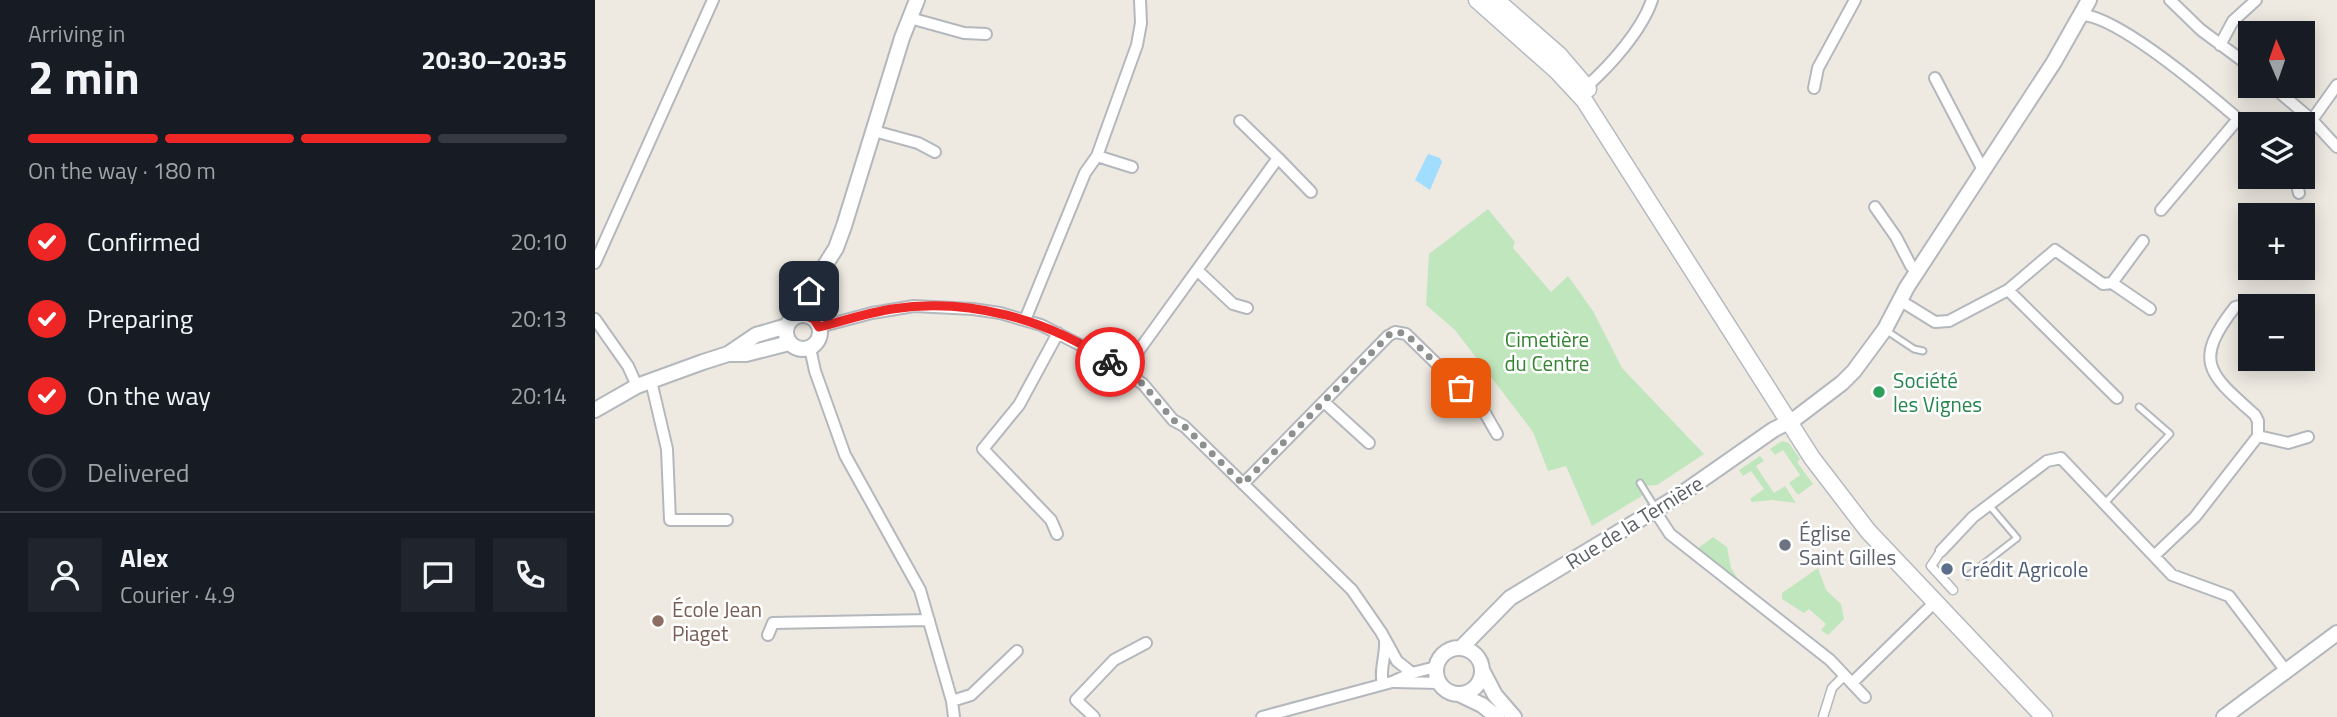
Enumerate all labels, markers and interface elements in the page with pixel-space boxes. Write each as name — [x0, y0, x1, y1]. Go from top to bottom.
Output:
text: Arriving in — [28, 16, 125, 51]
north arrow — [2238, 21, 2315, 98]
map controls — [2238, 21, 2315, 371]
text: 20:30–20:35 — [421, 40, 567, 79]
text: 2 min — [28, 42, 140, 112]
button: layers — [2238, 112, 2315, 189]
text: On the way · 180 m — [28, 153, 216, 188]
button: + — [2238, 203, 2315, 280]
text: Confirmed — [87, 222, 201, 261]
icon: check — [28, 223, 66, 261]
text: 20:10 — [510, 224, 567, 259]
pin — [779, 261, 839, 321]
icon: home — [790, 272, 828, 310]
button: − — [2238, 294, 2315, 371]
text: Preparing — [87, 299, 193, 338]
icon: check — [28, 300, 66, 338]
text: 20:13 — [510, 301, 567, 336]
park label: Cimetière du Centre — [1505, 323, 1589, 379]
courier — [1075, 327, 1145, 397]
icon: bike — [1091, 343, 1129, 381]
pin — [1431, 358, 1491, 418]
place label: Société les Vignes — [1893, 364, 1982, 420]
icon: bag — [1442, 369, 1480, 407]
text: On the way — [87, 376, 211, 415]
icon: check — [28, 377, 66, 415]
text: 20:14 — [510, 378, 567, 413]
marker: Société les Vignes — [1871, 384, 1887, 400]
text: Delivered — [87, 453, 190, 492]
street label: Rue de la Ternière — [1559, 467, 1709, 577]
place label: Église Saint Gilles — [1799, 517, 1896, 573]
marker: Église Saint Gilles — [1777, 537, 1793, 553]
button: person — [28, 538, 102, 612]
text: Alex — [120, 538, 168, 577]
button: chat — [401, 538, 475, 612]
button: phone — [493, 538, 567, 612]
place label: Crédit Agricole — [1961, 553, 2088, 585]
marker: Crédit Agricole — [1939, 561, 1955, 577]
text: Courier · 4.9 — [120, 577, 235, 612]
place label: École Jean Piaget — [672, 593, 762, 649]
marker: École Jean Piaget — [650, 613, 666, 629]

